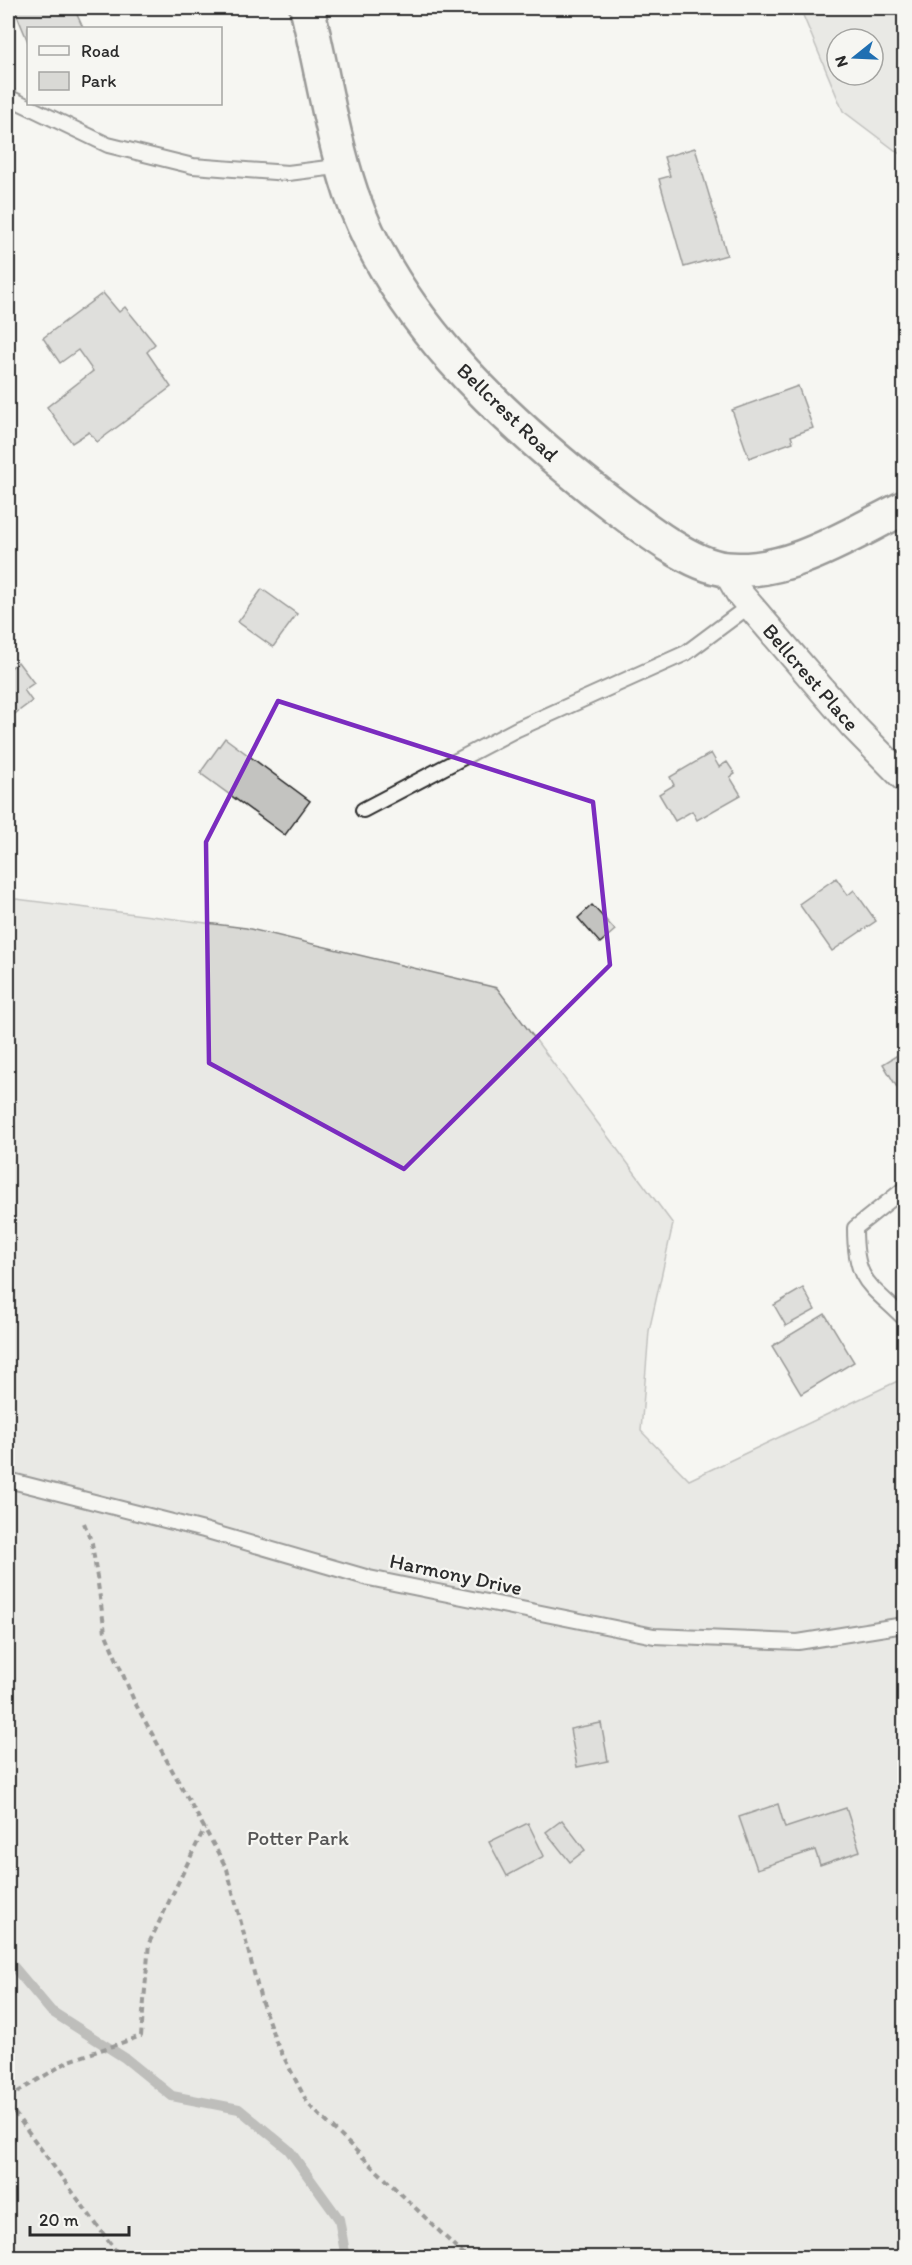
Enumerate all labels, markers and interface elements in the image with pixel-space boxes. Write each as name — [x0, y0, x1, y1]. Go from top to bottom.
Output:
legend — [27, 27, 222, 105]
north arrow — [825, 27, 885, 87]
text: Road — [81, 40, 120, 62]
text: N — [831, 53, 852, 70]
text: Park — [81, 70, 116, 92]
street label: Bellcrest Road — [452, 357, 564, 467]
street label: Bellcrest Place — [758, 618, 864, 736]
street label: Harmony Drive — [387, 1548, 525, 1600]
park label: Potter Park — [247, 1825, 349, 1850]
scale bar — [30, 2199, 129, 2237]
text: 20 m — [39, 2209, 79, 2231]

